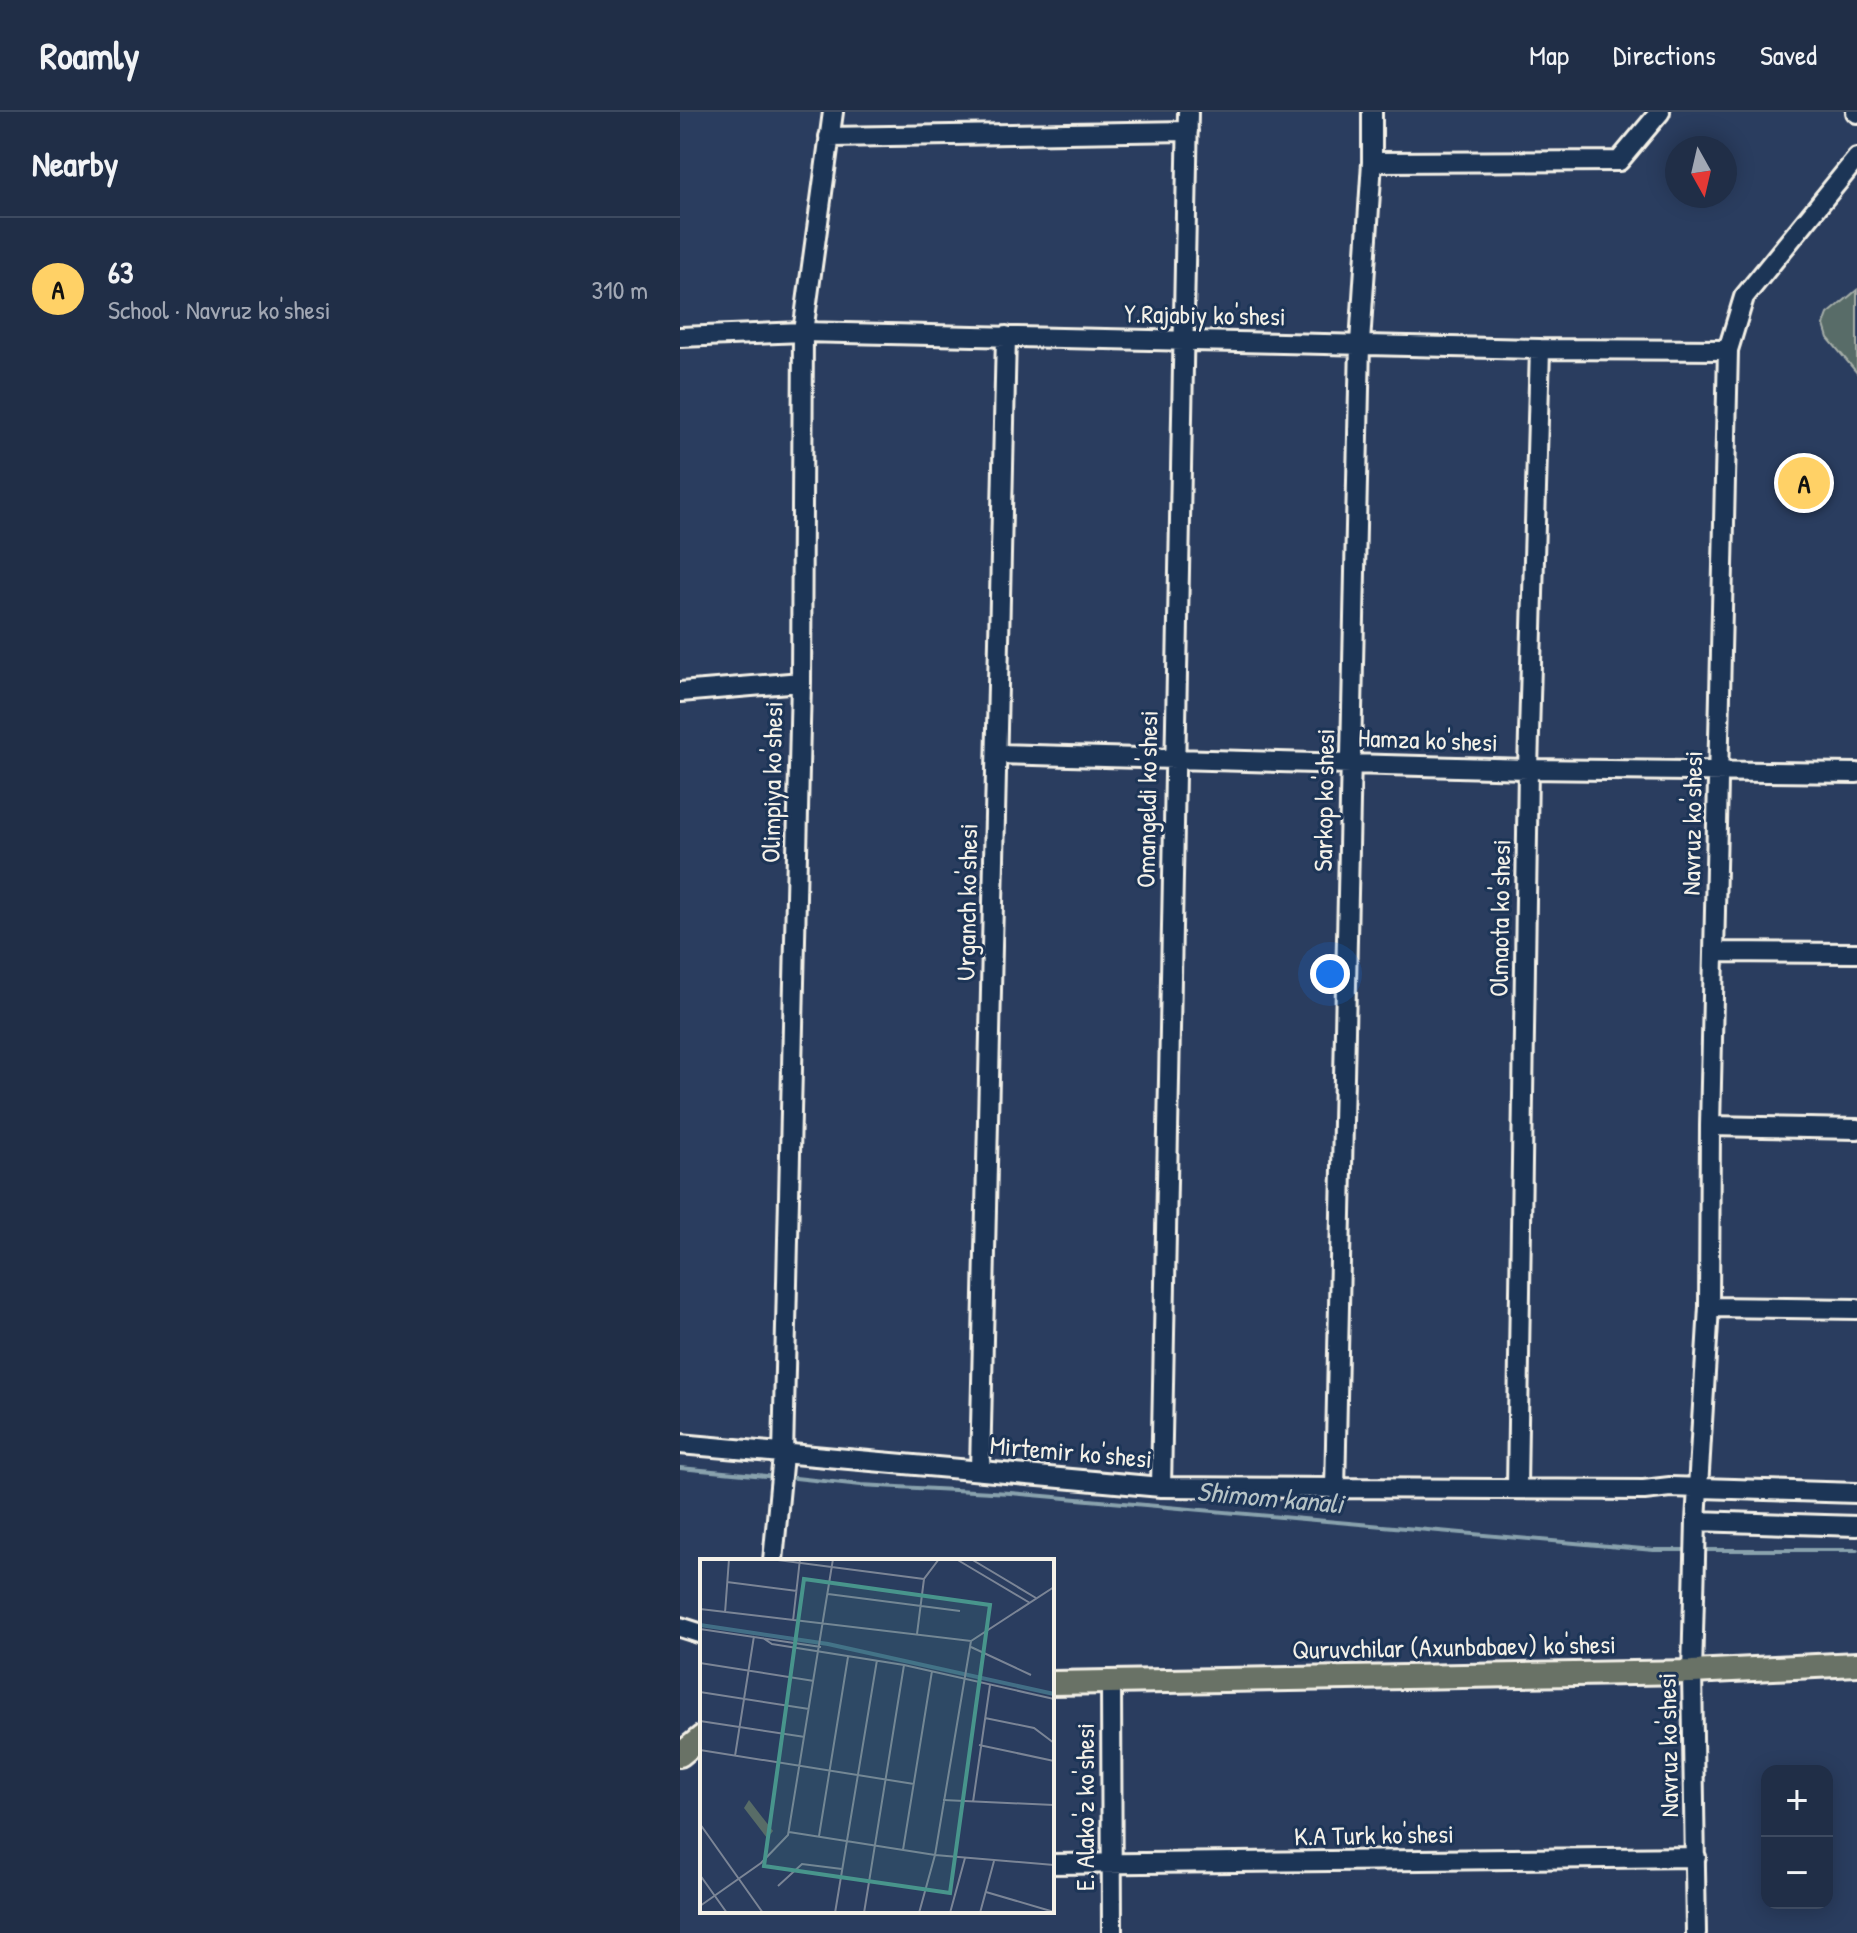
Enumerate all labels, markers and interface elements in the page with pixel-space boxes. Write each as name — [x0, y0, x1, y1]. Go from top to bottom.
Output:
text: Roamly — [40, 29, 139, 81]
text: Map — [1529, 36, 1569, 74]
text: Directions — [1613, 36, 1716, 74]
text: Saved — [1760, 36, 1817, 74]
north arrow — [1665, 136, 1737, 208]
text: Nearby — [32, 141, 118, 187]
text: 63 — [108, 252, 133, 292]
text: A — [52, 272, 64, 307]
text: 310 m — [592, 272, 648, 307]
text: School · Navruz ko'shesi — [108, 292, 331, 327]
street label: Y.Rajabiy ko'shesi — [1124, 296, 1286, 333]
pin: A — [1778, 453, 1830, 513]
street label: Olimpiya ko'shesi — [753, 701, 790, 863]
street label: Omangeldi ko'shesi — [1127, 710, 1166, 888]
street label: Hamza ko'shesi — [1357, 720, 1499, 759]
street label: Sarkop ko'shesi — [1305, 728, 1342, 872]
street label: Navruz ko'shesi — [1673, 750, 1710, 896]
street label: Urganch ko'shesi — [948, 823, 985, 981]
street label: Olmaota ko'shesi — [1481, 839, 1518, 997]
your location — [1310, 954, 1350, 994]
street label: Mirtemir ko'shesi — [988, 1427, 1154, 1476]
water label: Shimom kanali — [1195, 1472, 1347, 1523]
inset map — [700, 1559, 1054, 1913]
street label: Quruvchilar (Axunbabaev) ko'shesi — [1292, 1626, 1616, 1667]
street label: Navruz ko'shesi — [1649, 1672, 1686, 1818]
street label: E. Alako'z ko'shesi — [1067, 1723, 1102, 1891]
map controls — [1761, 1765, 1833, 1909]
button: + — [1761, 1765, 1833, 1837]
street label: K.A Turk ko'shesi — [1294, 1816, 1454, 1853]
button: − — [1761, 1837, 1833, 1909]

